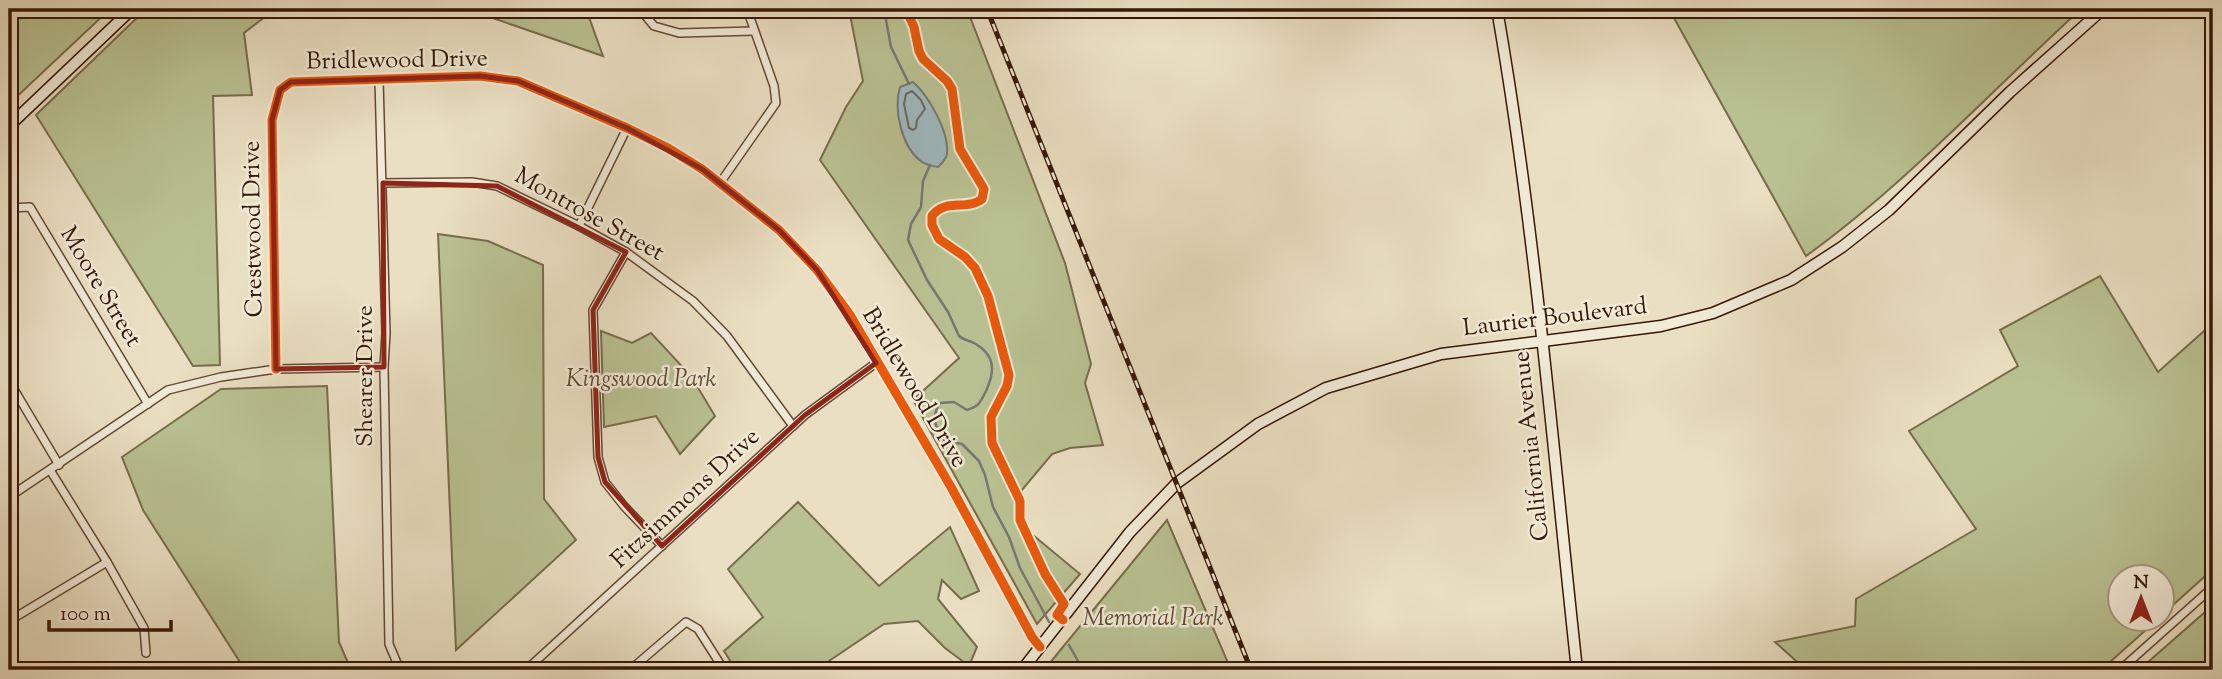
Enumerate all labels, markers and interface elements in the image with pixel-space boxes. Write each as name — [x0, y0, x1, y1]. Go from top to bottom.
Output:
street label: Bridlewood Drive — [306, 42, 488, 80]
street label: Crestwood Drive — [235, 140, 273, 318]
street label: Montrose Street — [508, 160, 670, 270]
street label: Moore Street — [51, 220, 149, 354]
street label: Laurier Boulevard — [1461, 290, 1649, 346]
street label: Bridlewood Drive — [853, 301, 975, 475]
street label: Shearer Drive — [349, 305, 383, 447]
street label: California Avenue — [1505, 349, 1559, 543]
park label: Kingswood Park — [566, 363, 716, 397]
street label: Fitzsimmons Drive — [604, 421, 768, 577]
north arrow — [2106, 564, 2176, 634]
text: N — [2133, 570, 2149, 597]
scale bar — [49, 588, 172, 632]
text: 100 m — [60, 600, 111, 630]
park label: Memorial Park — [1082, 602, 1224, 636]

